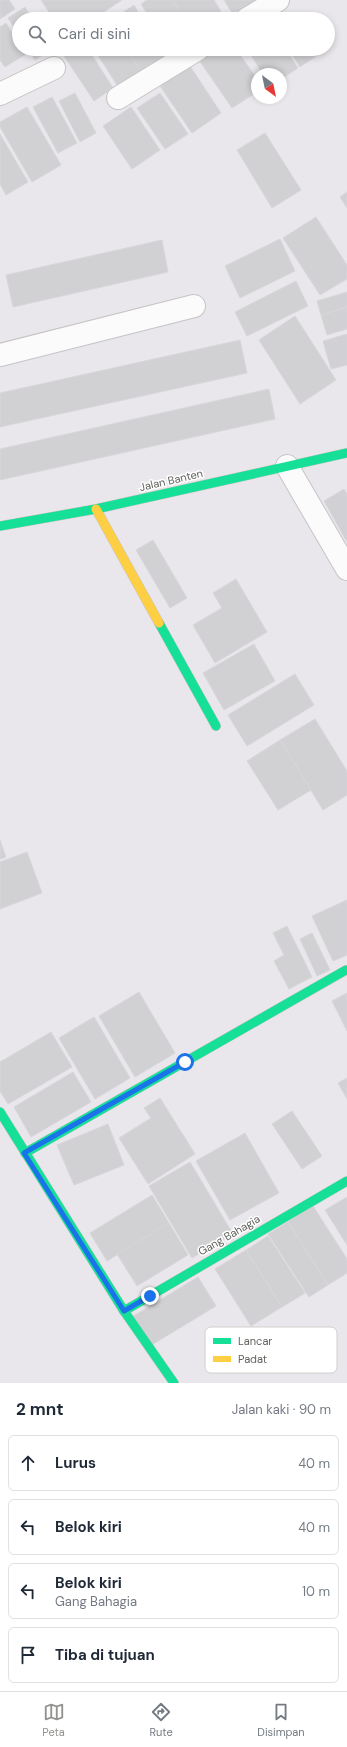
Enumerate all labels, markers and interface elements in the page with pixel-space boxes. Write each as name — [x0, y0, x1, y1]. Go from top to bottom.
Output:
search box — [12, 12, 335, 56]
icon: search — [26, 23, 48, 45]
text: Cari di sini — [58, 24, 130, 44]
north arrow — [251, 68, 287, 104]
street label: Jalan Banten — [138, 466, 204, 494]
route start — [176, 1053, 194, 1071]
street label: Gang Bahagia — [195, 1212, 263, 1258]
route end — [141, 1287, 159, 1305]
legend — [205, 1327, 337, 1373]
text: Lancar — [238, 1334, 272, 1348]
text: Padat — [238, 1352, 267, 1366]
text: 2 mnt — [16, 1398, 64, 1420]
text: Jalan kaki · 90 m — [232, 1401, 331, 1418]
icon: ahead — [17, 1452, 39, 1474]
text: Lurus — [55, 1453, 96, 1473]
text: 40 m — [298, 1455, 330, 1472]
icon: left — [17, 1516, 39, 1538]
text: Belok kiri — [55, 1517, 122, 1537]
text: 40 m — [298, 1519, 330, 1536]
text: Belok kiri — [55, 1573, 122, 1593]
icon: left — [17, 1580, 39, 1602]
text: 10 m — [302, 1583, 330, 1600]
text: Gang Bahagia — [55, 1593, 137, 1610]
icon: arrive — [17, 1644, 39, 1666]
text: Tiba di tujuan — [55, 1645, 155, 1665]
tab: Peta — [42, 1701, 65, 1739]
tab: Rute — [149, 1701, 173, 1739]
tab: Disimpan — [257, 1701, 305, 1739]

